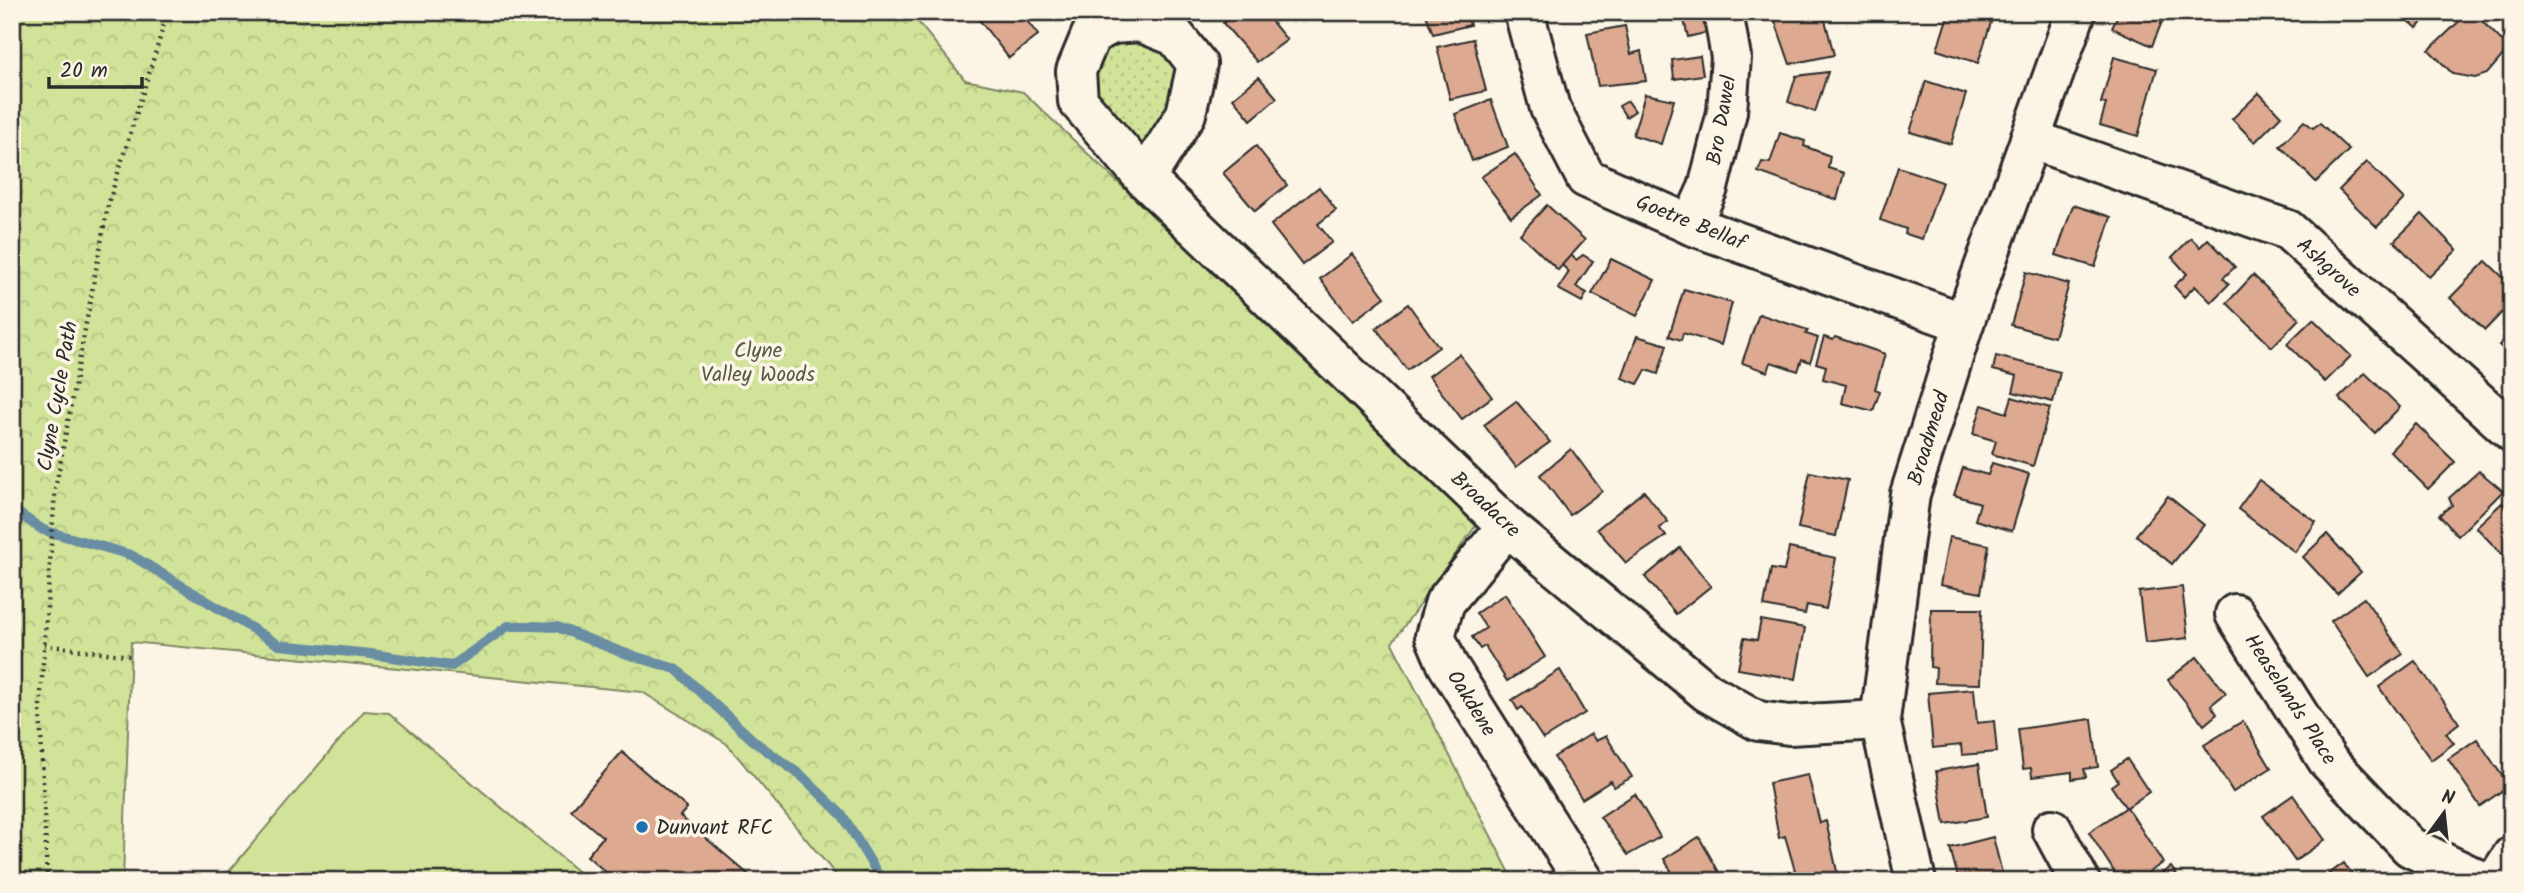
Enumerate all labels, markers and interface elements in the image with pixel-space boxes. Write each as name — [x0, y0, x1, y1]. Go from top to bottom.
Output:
scale bar — [49, 46, 142, 90]
text: 20 m — [60, 55, 108, 88]
street label: Bro Dawel — [1698, 73, 1747, 168]
street label: Goetre Bellaf — [1631, 186, 1752, 261]
street label: Ashgrove — [2288, 230, 2368, 307]
street label: Clyne Cycle Path — [29, 319, 88, 474]
park label: Clyne Valley Woods — [701, 335, 815, 392]
street label: Broadmead — [1900, 387, 1959, 489]
street label: Broadacre — [1442, 464, 1528, 547]
street label: Heaselands Place — [2235, 628, 2345, 773]
street label: Oakdene — [1437, 664, 1504, 744]
north arrow — [2408, 778, 2478, 848]
text: N — [2438, 782, 2458, 815]
place label: Dunvant RFC — [656, 812, 773, 845]
marker: Dunvant RFC — [634, 819, 650, 835]

